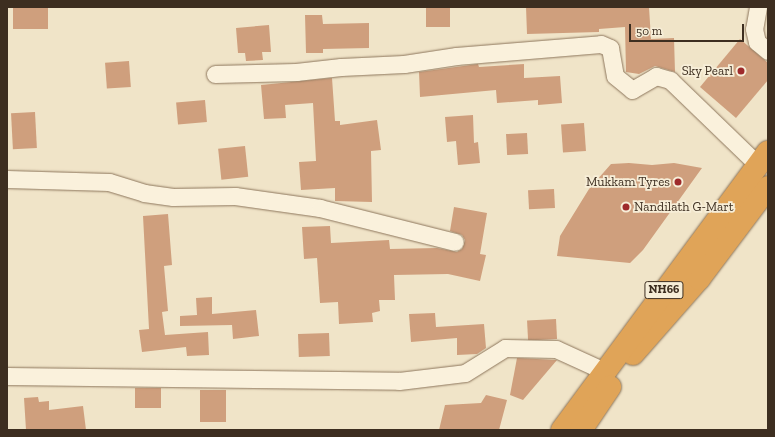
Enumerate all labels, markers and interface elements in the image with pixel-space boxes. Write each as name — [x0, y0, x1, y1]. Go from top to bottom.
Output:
scale bar — [631, 16, 746, 42]
text: 50 m — [636, 24, 662, 38]
place label: Sky Pearl — [681, 63, 733, 79]
marker: Sky Pearl — [736, 66, 746, 76]
place label: Mukkam Tyres — [586, 174, 670, 190]
marker: Mukkam Tyres — [673, 177, 683, 187]
place label: Nandilath G-Mart — [634, 199, 734, 215]
marker: Nandilath G-Mart — [621, 202, 631, 212]
road number: NH66 — [644, 280, 684, 300]

